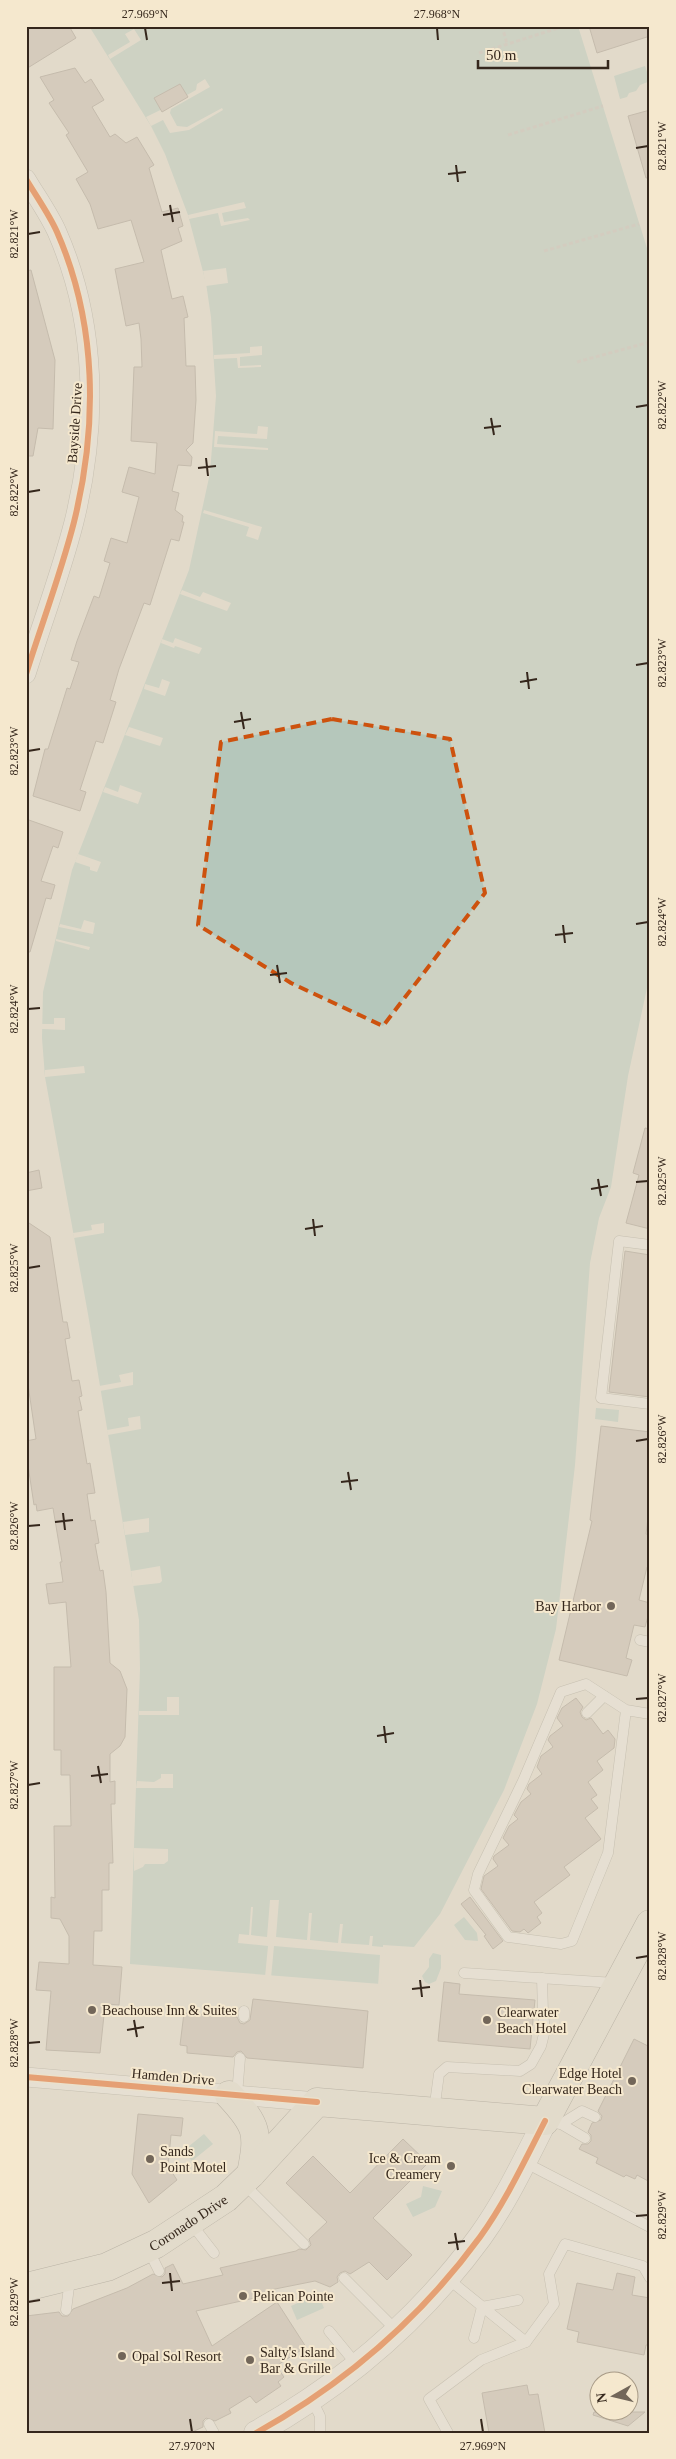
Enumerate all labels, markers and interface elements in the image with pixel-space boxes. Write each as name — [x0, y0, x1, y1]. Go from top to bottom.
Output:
text: 27.969°N — [122, 7, 169, 21]
text: 27.968°N — [414, 7, 461, 21]
scale bar — [478, 38, 608, 70]
text: 50 m — [486, 47, 517, 63]
text: 82.821°W — [655, 121, 669, 171]
text: 82.821°W — [7, 209, 21, 259]
text: 82.822°W — [655, 380, 669, 430]
street label: Bayside Drive — [65, 382, 85, 464]
text: 82.822°W — [7, 467, 21, 517]
text: 82.823°W — [655, 638, 669, 688]
text: 82.823°W — [7, 726, 21, 776]
text: 82.824°W — [655, 897, 669, 947]
text: 82.824°W — [7, 984, 21, 1034]
text: 82.825°W — [655, 1156, 669, 1206]
text: 82.825°W — [7, 1243, 21, 1293]
text: 82.826°W — [655, 1414, 669, 1464]
text: 82.826°W — [7, 1501, 21, 1551]
place label: Bay Harbor — [535, 1599, 601, 1614]
marker: Bay Harbor — [605, 1600, 617, 1612]
text: 82.827°W — [655, 1673, 669, 1723]
text: 82.827°W — [7, 1760, 21, 1810]
text: 82.828°W — [655, 1931, 669, 1981]
place label: Beachouse Inn & Suites — [102, 2003, 237, 2018]
marker: Beachouse Inn & Suites — [86, 2004, 98, 2016]
place label: Clearwater Beach Hotel — [497, 2005, 567, 2036]
marker: Clearwater Beach Hotel — [481, 2014, 493, 2026]
text: 82.828°W — [7, 2018, 21, 2068]
street label: Hamden Drive — [131, 2066, 215, 2088]
place label: Edge Hotel Clearwater Beach — [522, 2066, 622, 2097]
marker: Edge Hotel Clearwater Beach — [626, 2075, 638, 2087]
place label: Sands Point Motel — [160, 2144, 227, 2175]
place label: Ice & Cream Creamery — [369, 2151, 441, 2182]
marker: Sands Point Motel — [144, 2153, 156, 2165]
marker: Ice & Cream Creamery — [445, 2160, 457, 2172]
text: 82.829°W — [655, 2190, 669, 2240]
street label: Coronado Drive — [147, 2192, 230, 2254]
text: 82.829°W — [7, 2277, 21, 2327]
place label: Pelican Pointe — [253, 2289, 334, 2304]
marker: Pelican Pointe — [237, 2290, 249, 2302]
place label: Salty's Island Bar & Grille — [260, 2345, 334, 2376]
place label: Opal Sol Resort — [132, 2349, 222, 2364]
marker: Opal Sol Resort — [116, 2350, 128, 2362]
marker: Salty's Island Bar & Grille — [244, 2354, 256, 2366]
north arrow — [588, 2372, 638, 2422]
text: N — [593, 2392, 610, 2404]
text: 27.970°N — [169, 2439, 216, 2453]
text: 27.969°N — [460, 2439, 507, 2453]

